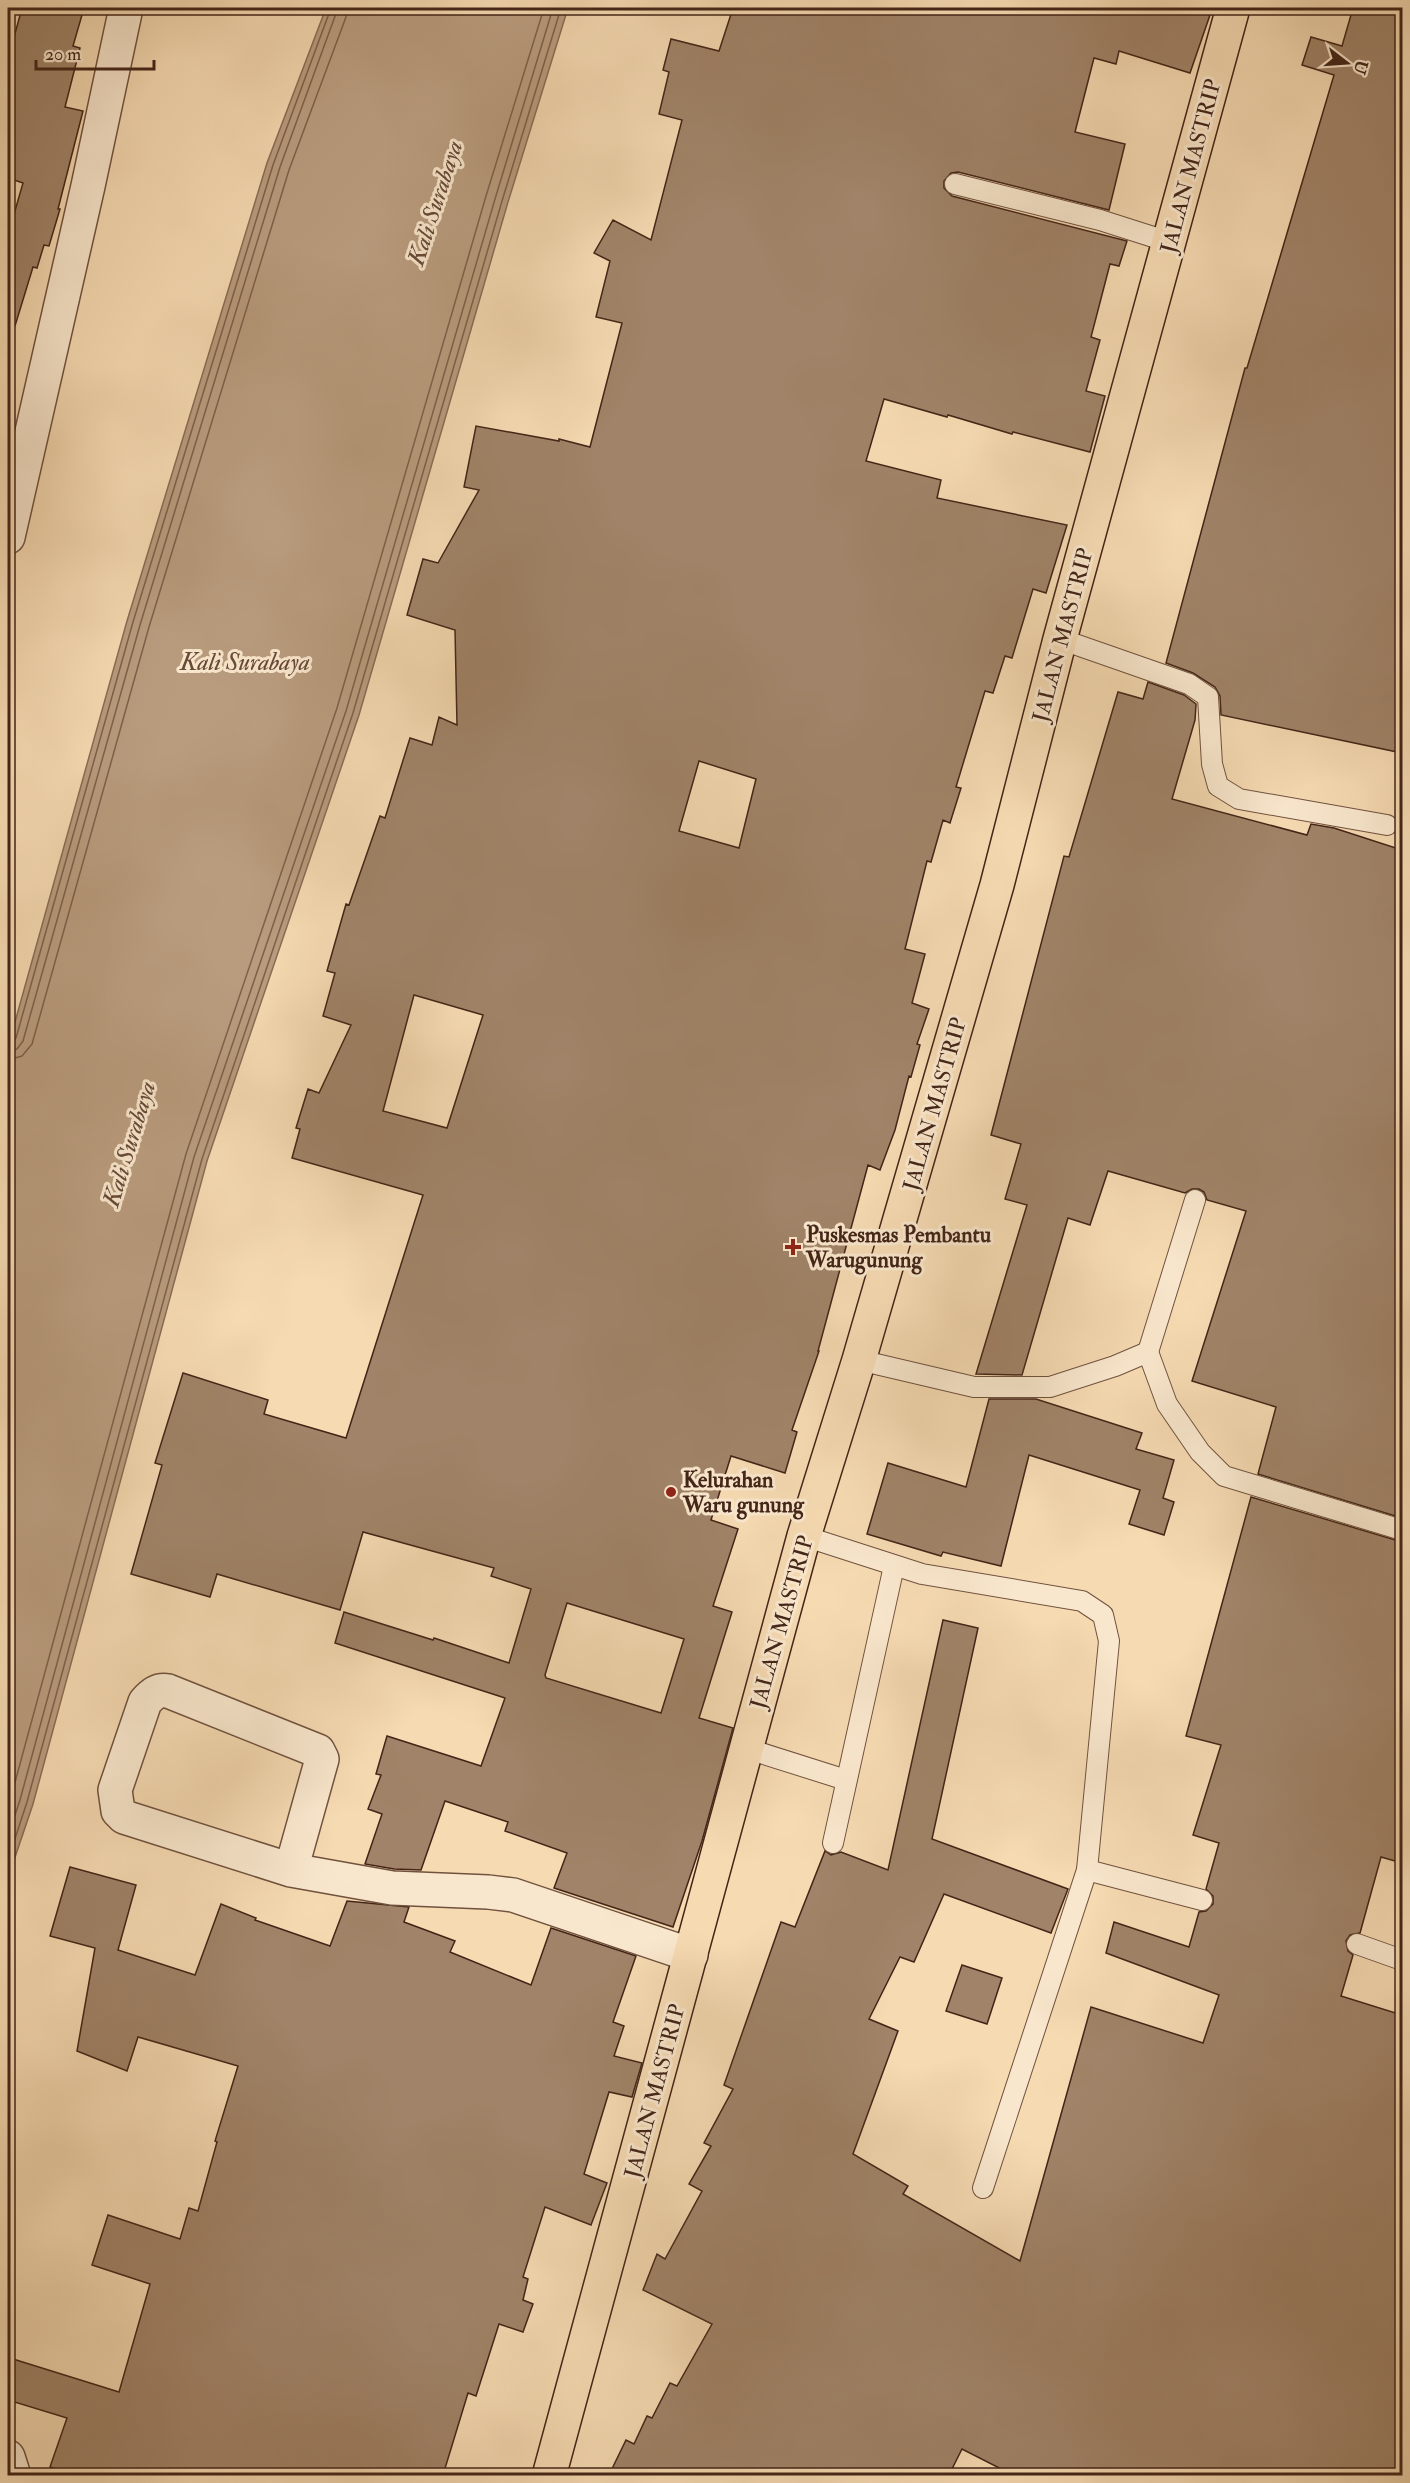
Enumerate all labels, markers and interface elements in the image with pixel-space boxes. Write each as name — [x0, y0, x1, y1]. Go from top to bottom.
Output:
scale bar — [36, 33, 154, 71]
north arrow — [1317, 33, 1377, 93]
text: 20 m — [45, 43, 81, 66]
text: U — [1349, 58, 1372, 77]
street label: JALAN MASTRIP — [1154, 76, 1228, 257]
water label: Kali Surabaya — [400, 137, 470, 270]
street label: JALAN MASTRIP — [1026, 545, 1100, 726]
water label: Kali Surabaya — [179, 647, 310, 678]
street label: JALAN MASTRIP — [897, 1014, 973, 1195]
water label: Kali Surabaya — [95, 1078, 163, 1212]
place label: Puskesmas Pembantu Warugunung — [805, 1221, 992, 1275]
marker: Puskesmas Pembantu Warugunung — [784, 1238, 802, 1256]
place label: Kelurahan Waru gunung — [682, 1466, 805, 1520]
marker: Kelurahan Waru gunung — [664, 1485, 678, 1499]
street label: JALAN MASTRIP — [744, 1532, 820, 1713]
street label: JALAN MASTRIP — [618, 2001, 692, 2182]

